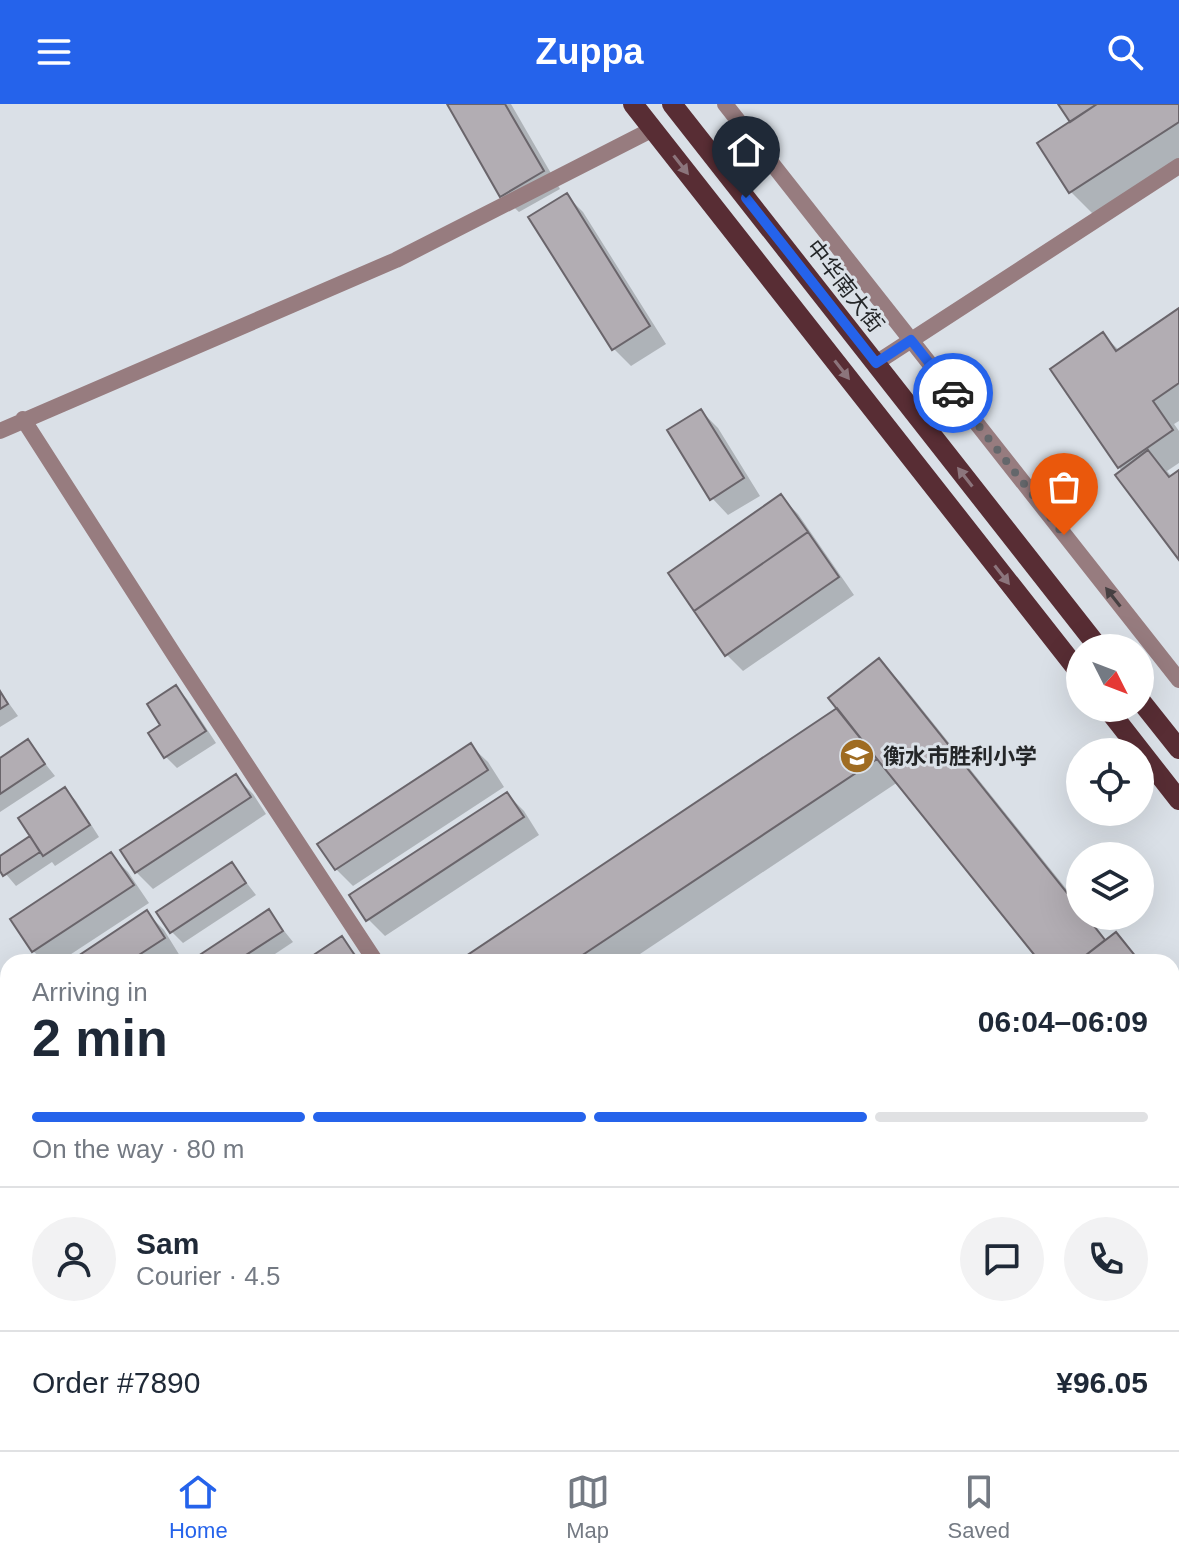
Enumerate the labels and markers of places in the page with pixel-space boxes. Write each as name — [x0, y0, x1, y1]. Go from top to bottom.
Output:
pin — [712, 116, 780, 198]
pin — [1030, 453, 1098, 535]
school or university icon: 衡水市胜利小学 — [838, 737, 876, 775]
place label: 衡水市胜利小学 — [883, 744, 1037, 769]

